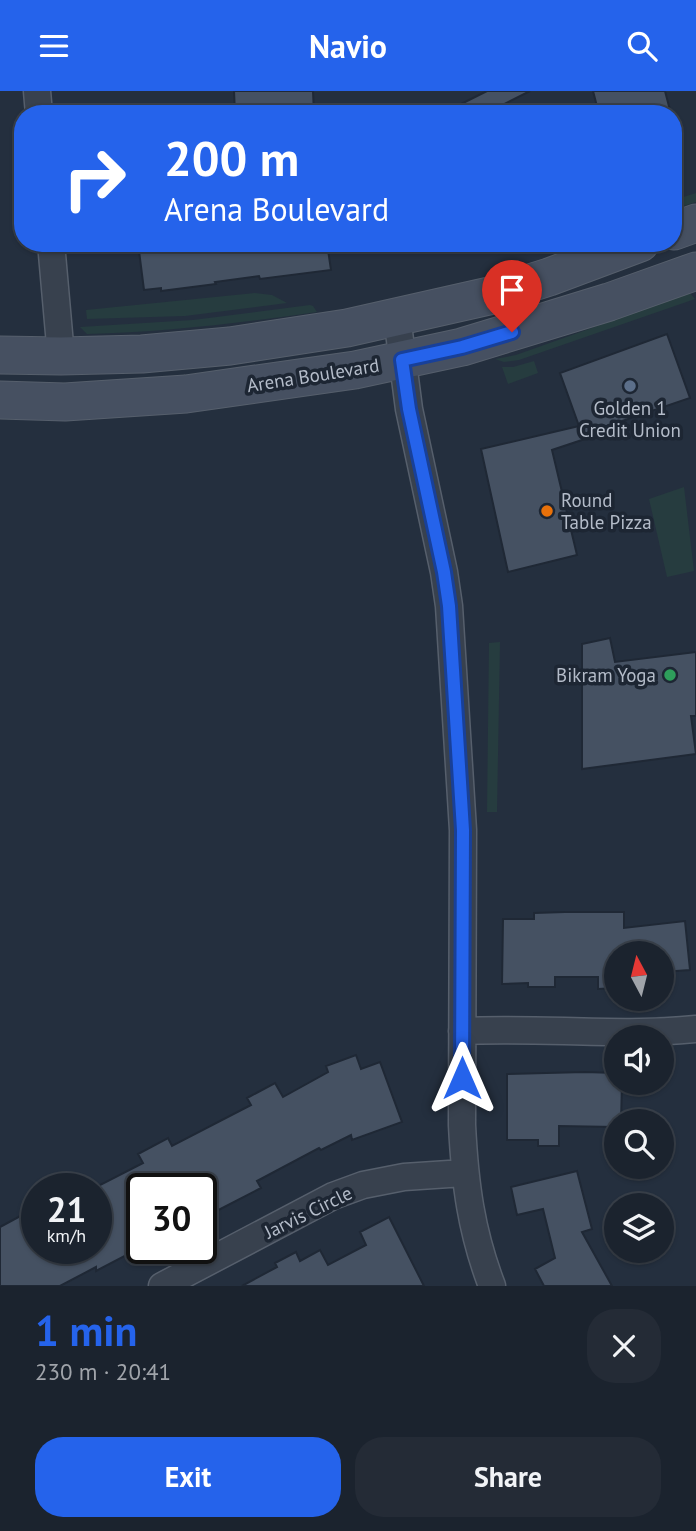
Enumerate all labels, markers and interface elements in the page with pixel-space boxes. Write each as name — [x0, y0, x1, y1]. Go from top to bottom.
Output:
text: Navio — [309, 25, 387, 67]
icon: menu — [35, 27, 73, 65]
icon: search — [623, 27, 661, 65]
text: 200 m — [164, 126, 299, 190]
icon: right — [49, 133, 140, 224]
text: Arena Boulevard — [164, 188, 389, 230]
pin — [482, 260, 542, 332]
icon: arrive — [493, 271, 531, 309]
street label: Arena Boulevard — [245, 353, 381, 397]
marker: Golden 1 Credit Union — [622, 378, 638, 394]
place label: Golden 1 Credit Union — [579, 396, 681, 442]
place label: Round Table Pizza — [561, 488, 652, 534]
marker: Round Table Pizza — [539, 503, 555, 519]
place label: Bikram Yoga — [556, 663, 656, 687]
marker: Bikram Yoga — [662, 667, 678, 683]
north arrow — [604, 941, 674, 1011]
map controls — [604, 941, 674, 1263]
button: sound — [604, 1025, 674, 1095]
position arrow — [425, 1041, 499, 1115]
button: search — [604, 1109, 674, 1179]
speed limit sign: 30 — [126, 1173, 217, 1264]
street label: Jarvis Circle — [259, 1180, 356, 1244]
text: 21 — [47, 1186, 86, 1232]
button: layers — [604, 1193, 674, 1263]
text: km/h — [47, 1224, 86, 1247]
text: 1 min — [35, 1303, 137, 1358]
button: close — [587, 1309, 661, 1383]
text: 230 m · 20:41 — [35, 1357, 171, 1386]
button: Exit — [35, 1437, 341, 1517]
button: Share — [355, 1437, 661, 1517]

